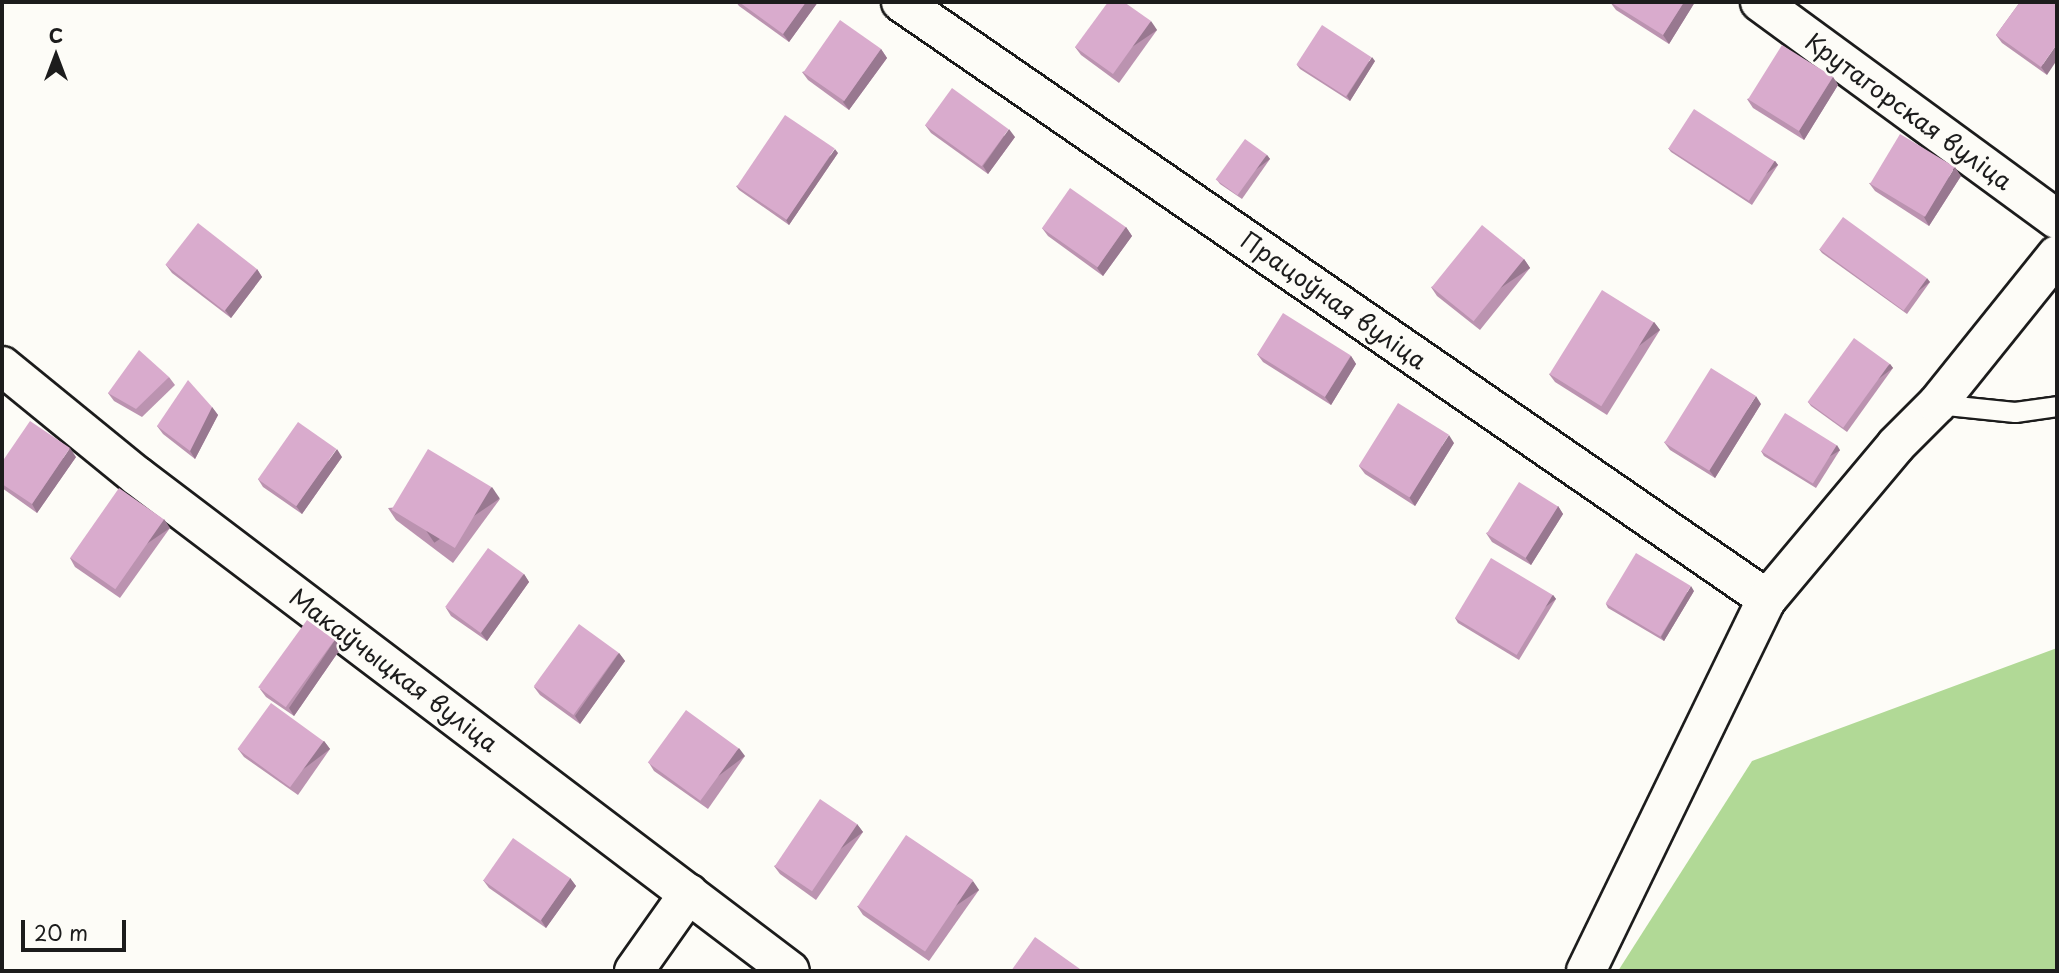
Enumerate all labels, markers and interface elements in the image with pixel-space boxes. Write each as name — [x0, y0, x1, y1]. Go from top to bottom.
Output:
north arrow — [21, 21, 91, 91]
text: С — [49, 21, 63, 49]
street label: Крутагорская вуліца — [1800, 26, 2018, 196]
street label: Працоўная вуліца — [1235, 225, 1433, 375]
street label: Макаўчыцкая вуліца — [284, 582, 504, 758]
scale bar — [24, 906, 130, 950]
text: 20 m — [34, 916, 88, 948]

